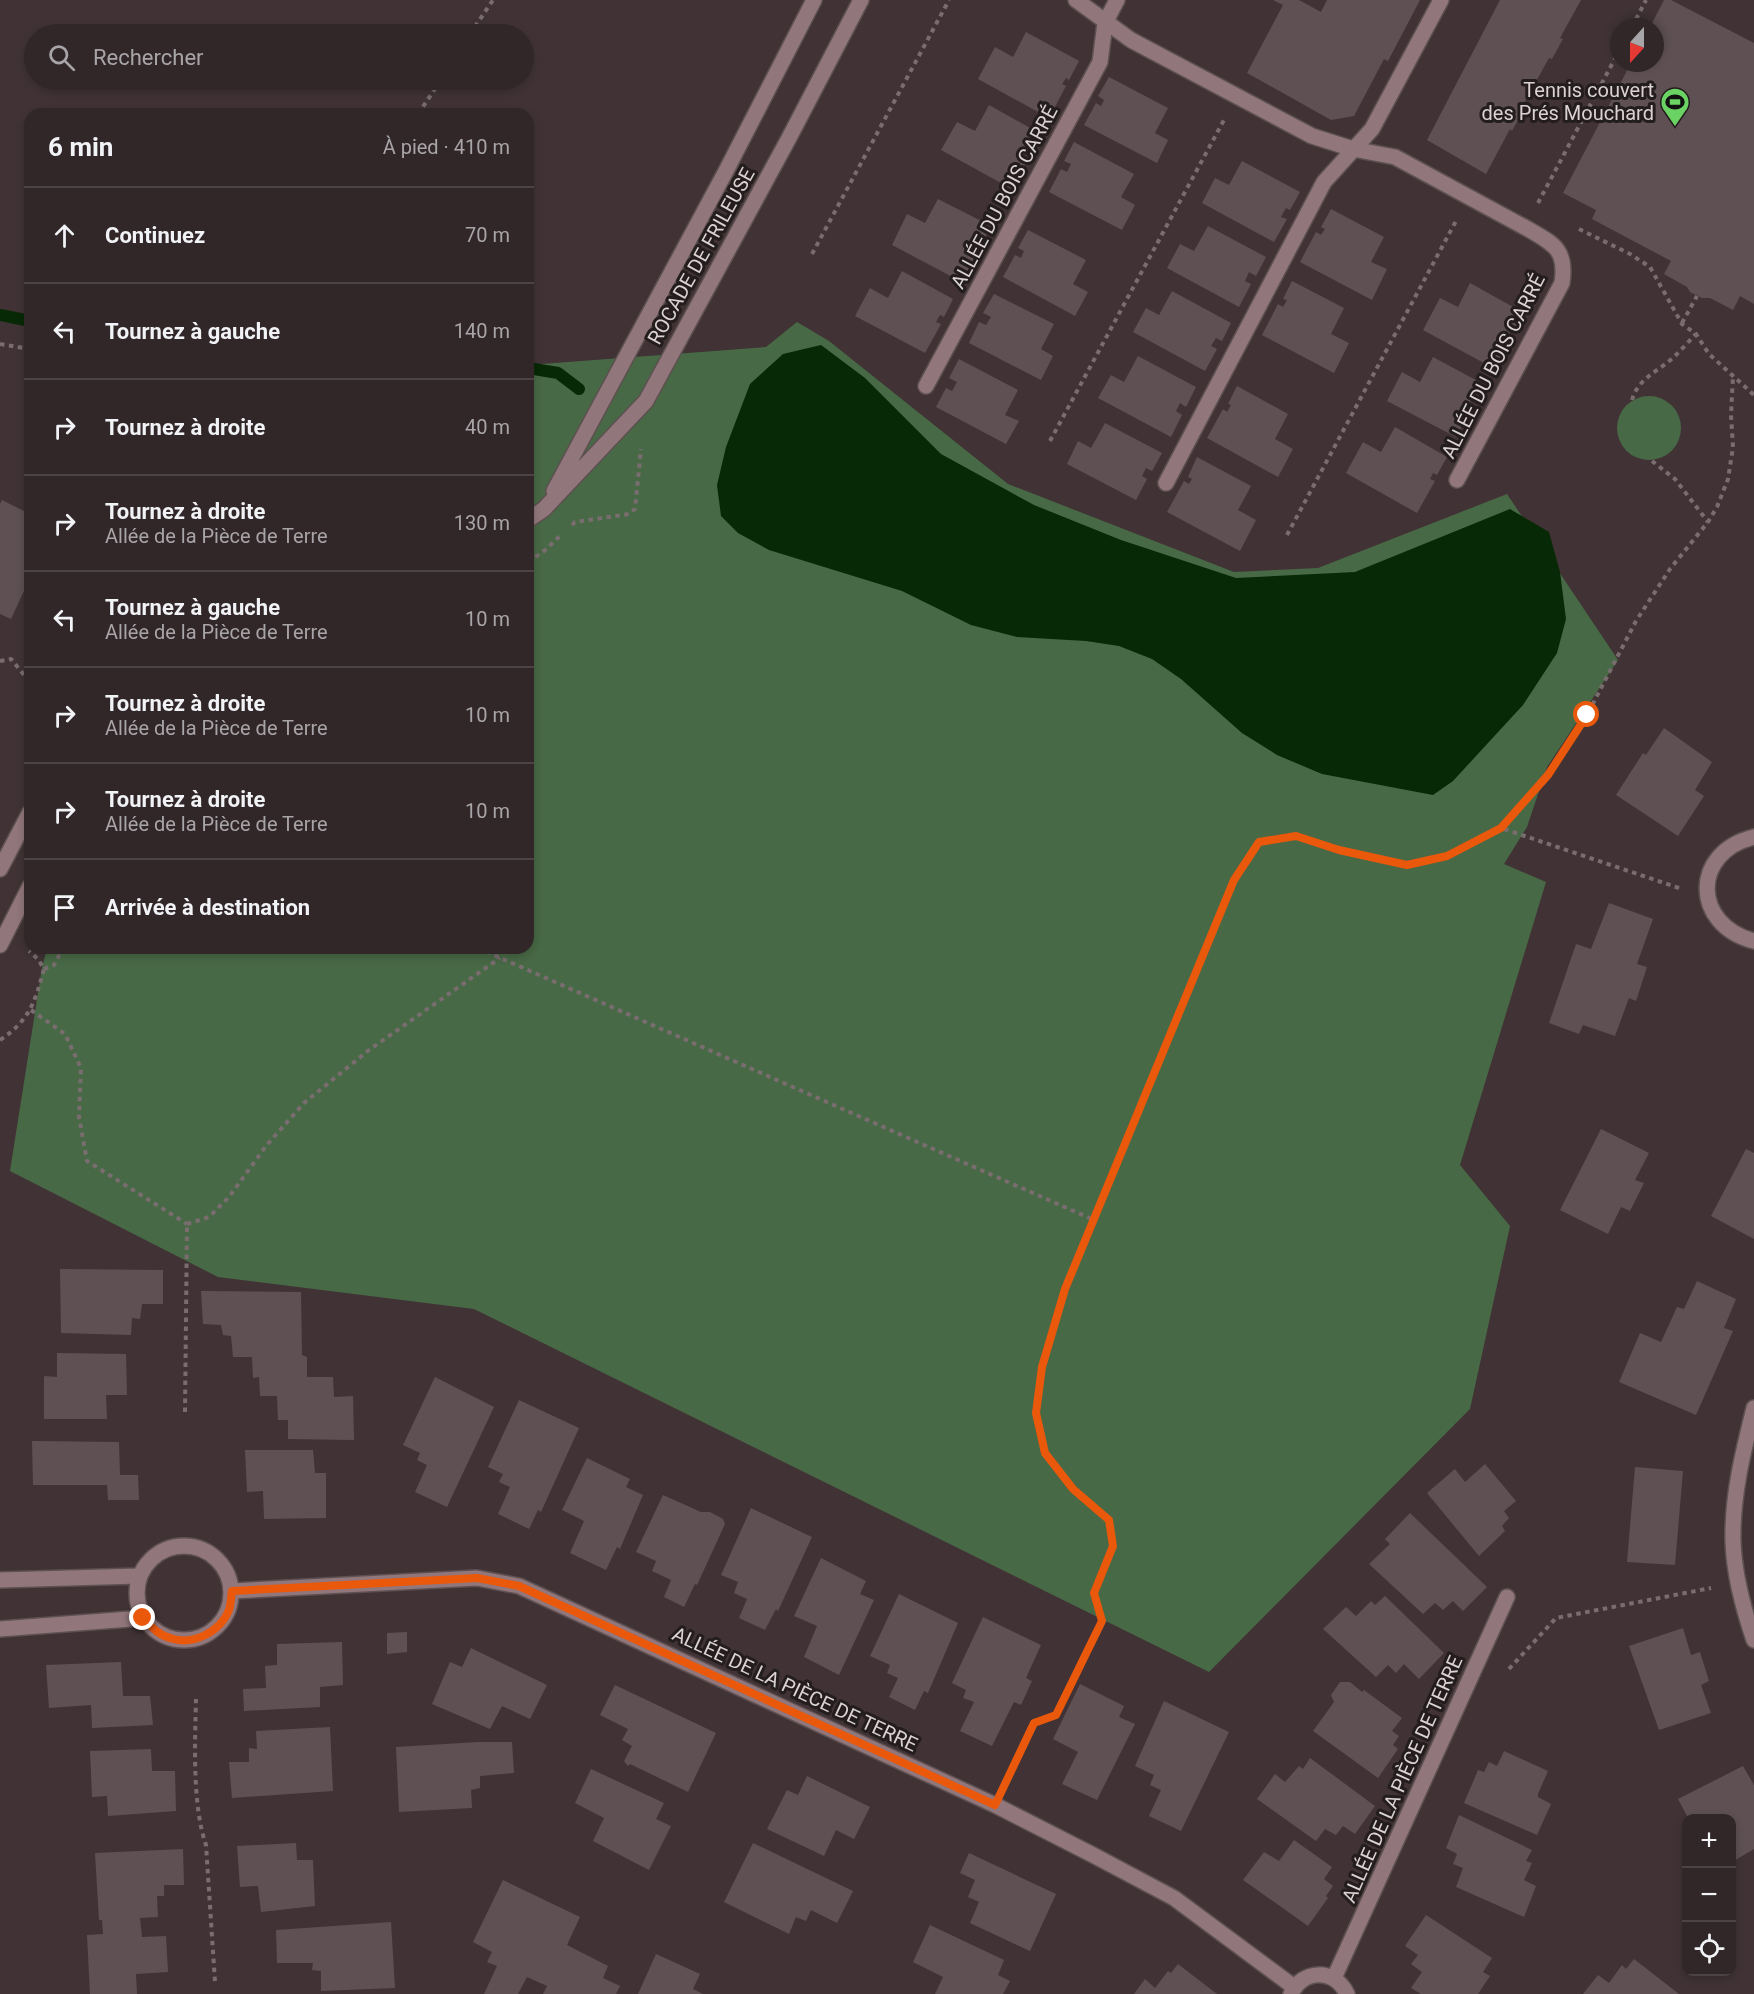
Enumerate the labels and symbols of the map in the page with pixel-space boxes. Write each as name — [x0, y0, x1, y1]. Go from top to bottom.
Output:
north arrow — [1610, 18, 1664, 72]
place label: Tennis couvert des Prés Mouchard — [1482, 78, 1654, 125]
sports icon: Tennis couvert des Prés Mouchard — [1659, 86, 1691, 128]
street label: ALLÉE DU BOIS CARRÉ — [946, 101, 1062, 293]
street label: ROCADE DE FRILEUSE — [642, 163, 760, 349]
street label: ALLÉE DU BOIS CARRÉ — [1436, 270, 1550, 462]
route start — [1573, 701, 1599, 727]
route end — [129, 1604, 155, 1630]
street label: ALLÉE DE LA PIÈCE DE TERRE — [669, 1622, 921, 1756]
street label: ALLÉE DE LA PIÈCE DE TERRE — [1337, 1652, 1467, 1906]

